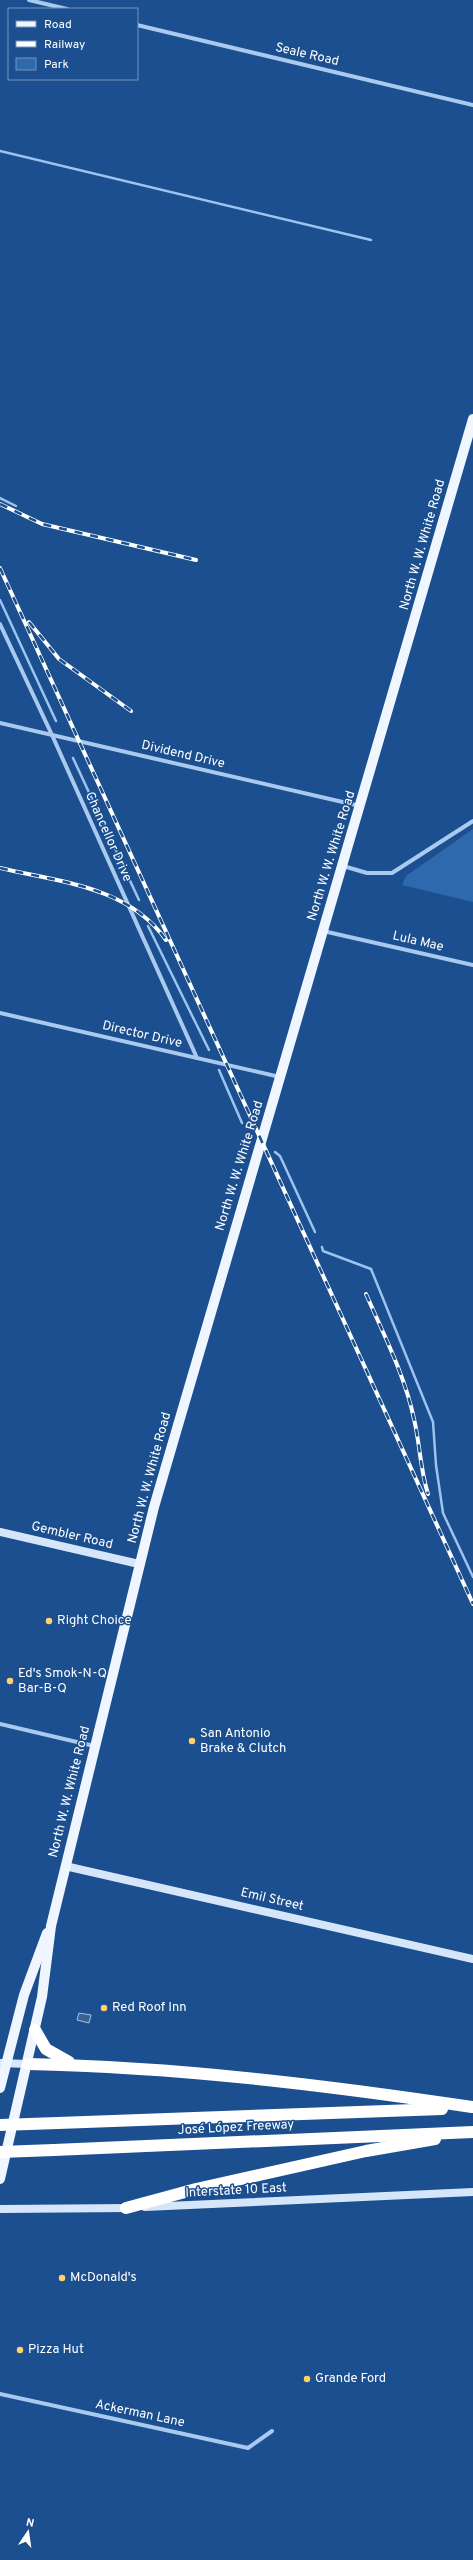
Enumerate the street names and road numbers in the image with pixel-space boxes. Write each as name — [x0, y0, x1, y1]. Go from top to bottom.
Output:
street label: Seale Road — [274, 40, 340, 70]
street label: North W. W. White Road — [397, 478, 449, 612]
street label: Dividend Drive — [140, 738, 226, 772]
street label: North W. W. White Road — [305, 789, 359, 923]
street label: Chancellor Drive — [81, 790, 135, 884]
street label: Lula Mae — [391, 928, 445, 956]
street label: Director Drive — [101, 1018, 183, 1052]
street label: North W. W. White Road — [213, 1099, 267, 1233]
street label: North W. W. White Road — [125, 1411, 175, 1545]
street label: Gembler Road — [30, 1519, 114, 1553]
street label: North W. W. White Road — [46, 1724, 94, 1860]
street label: Emil Street — [239, 1885, 305, 1915]
street label: José López Freeway — [177, 2117, 295, 2139]
street label: Interstate 10 East — [185, 2180, 287, 2202]
street label: Ackerman Lane — [94, 2397, 186, 2431]

